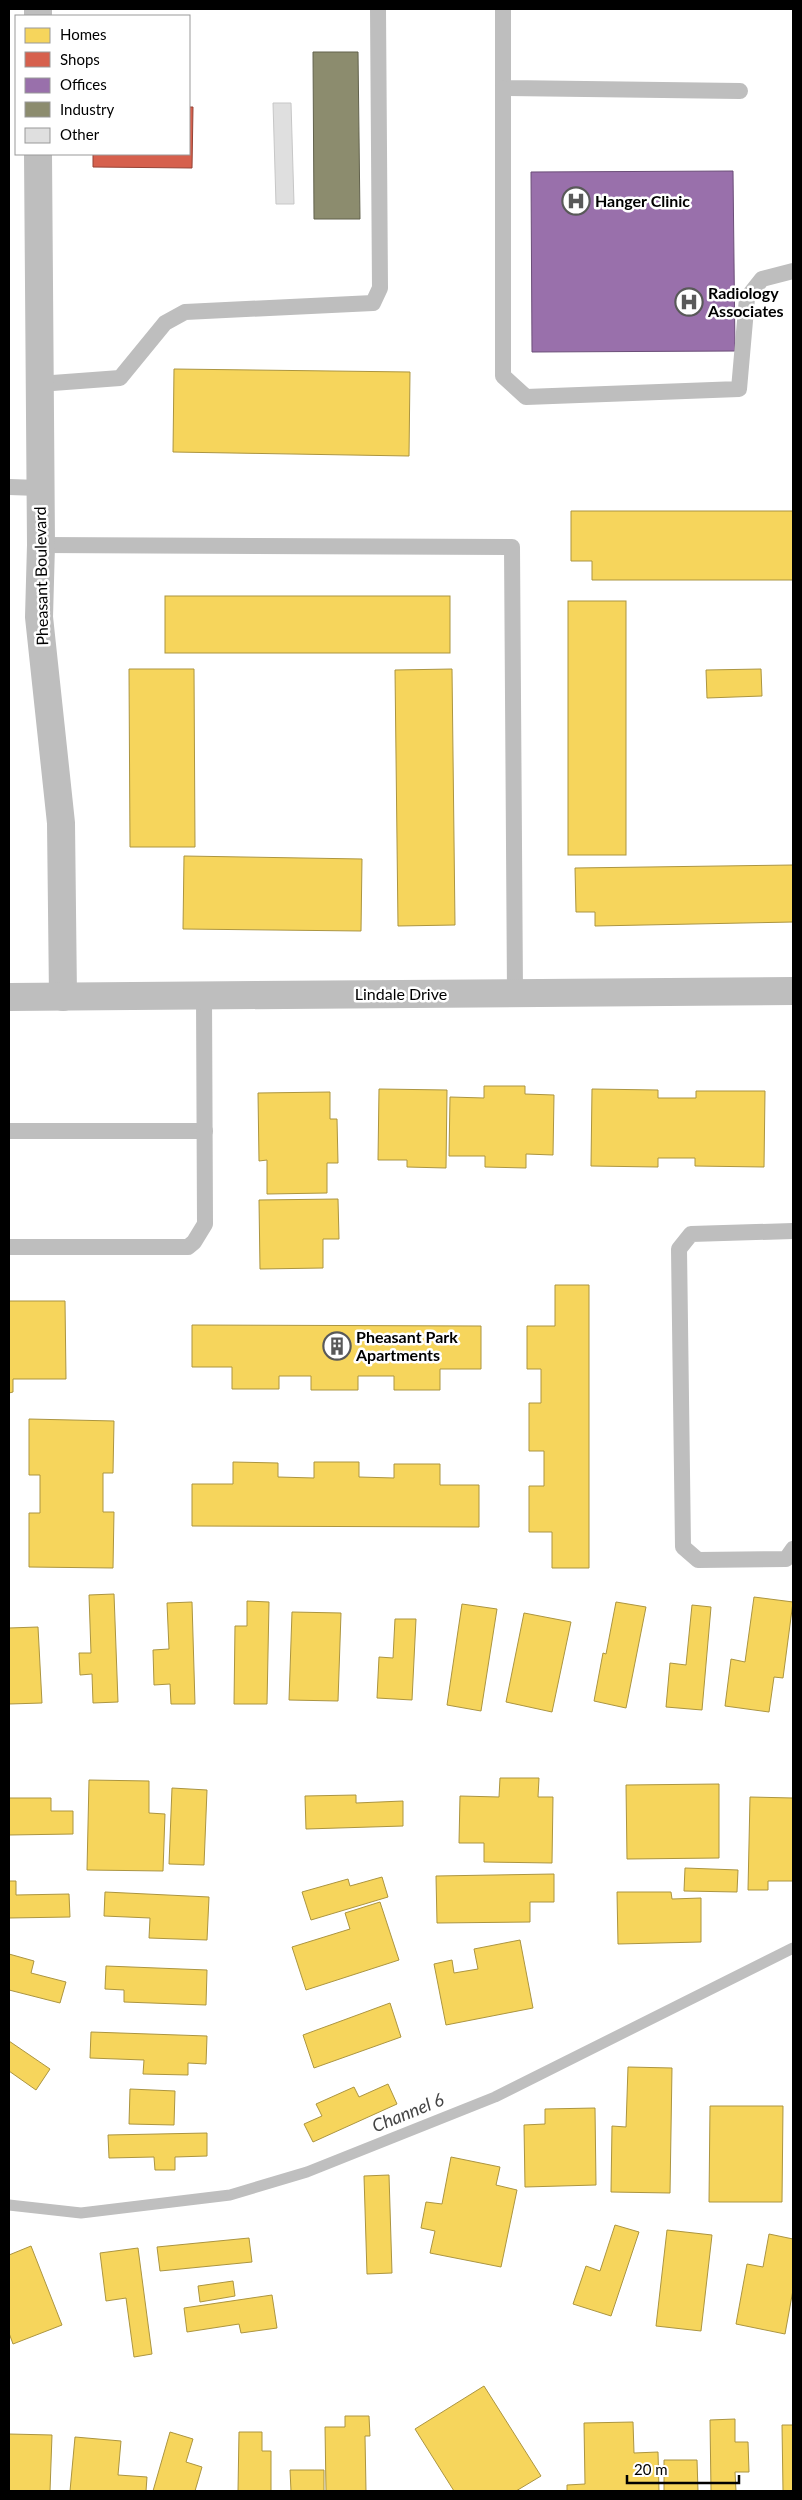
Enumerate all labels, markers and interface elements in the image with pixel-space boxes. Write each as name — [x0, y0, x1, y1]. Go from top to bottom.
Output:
legend — [15, 15, 190, 155]
text: Homes — [60, 25, 106, 43]
text: Shops — [60, 50, 100, 68]
text: Offices — [60, 75, 107, 93]
text: Industry — [60, 100, 115, 118]
text: Other — [60, 125, 100, 143]
hospital icon: Hanger Clinic — [561, 186, 591, 216]
place label: Hanger Clinic — [595, 191, 690, 210]
place label: Radiology Associates — [707, 283, 784, 320]
hospital icon: Radiology Associates — [674, 287, 704, 317]
street label: Pheasant Boulevard — [30, 506, 51, 646]
street label: Lindale Drive — [355, 984, 447, 1003]
place label: Pheasant Park Apartments — [355, 1327, 458, 1364]
building icon: Pheasant Park Apartments — [322, 1331, 352, 1361]
water label: Channel 6 — [368, 2088, 447, 2136]
scale bar — [627, 2452, 740, 2484]
text: 20 m — [634, 2460, 668, 2478]

